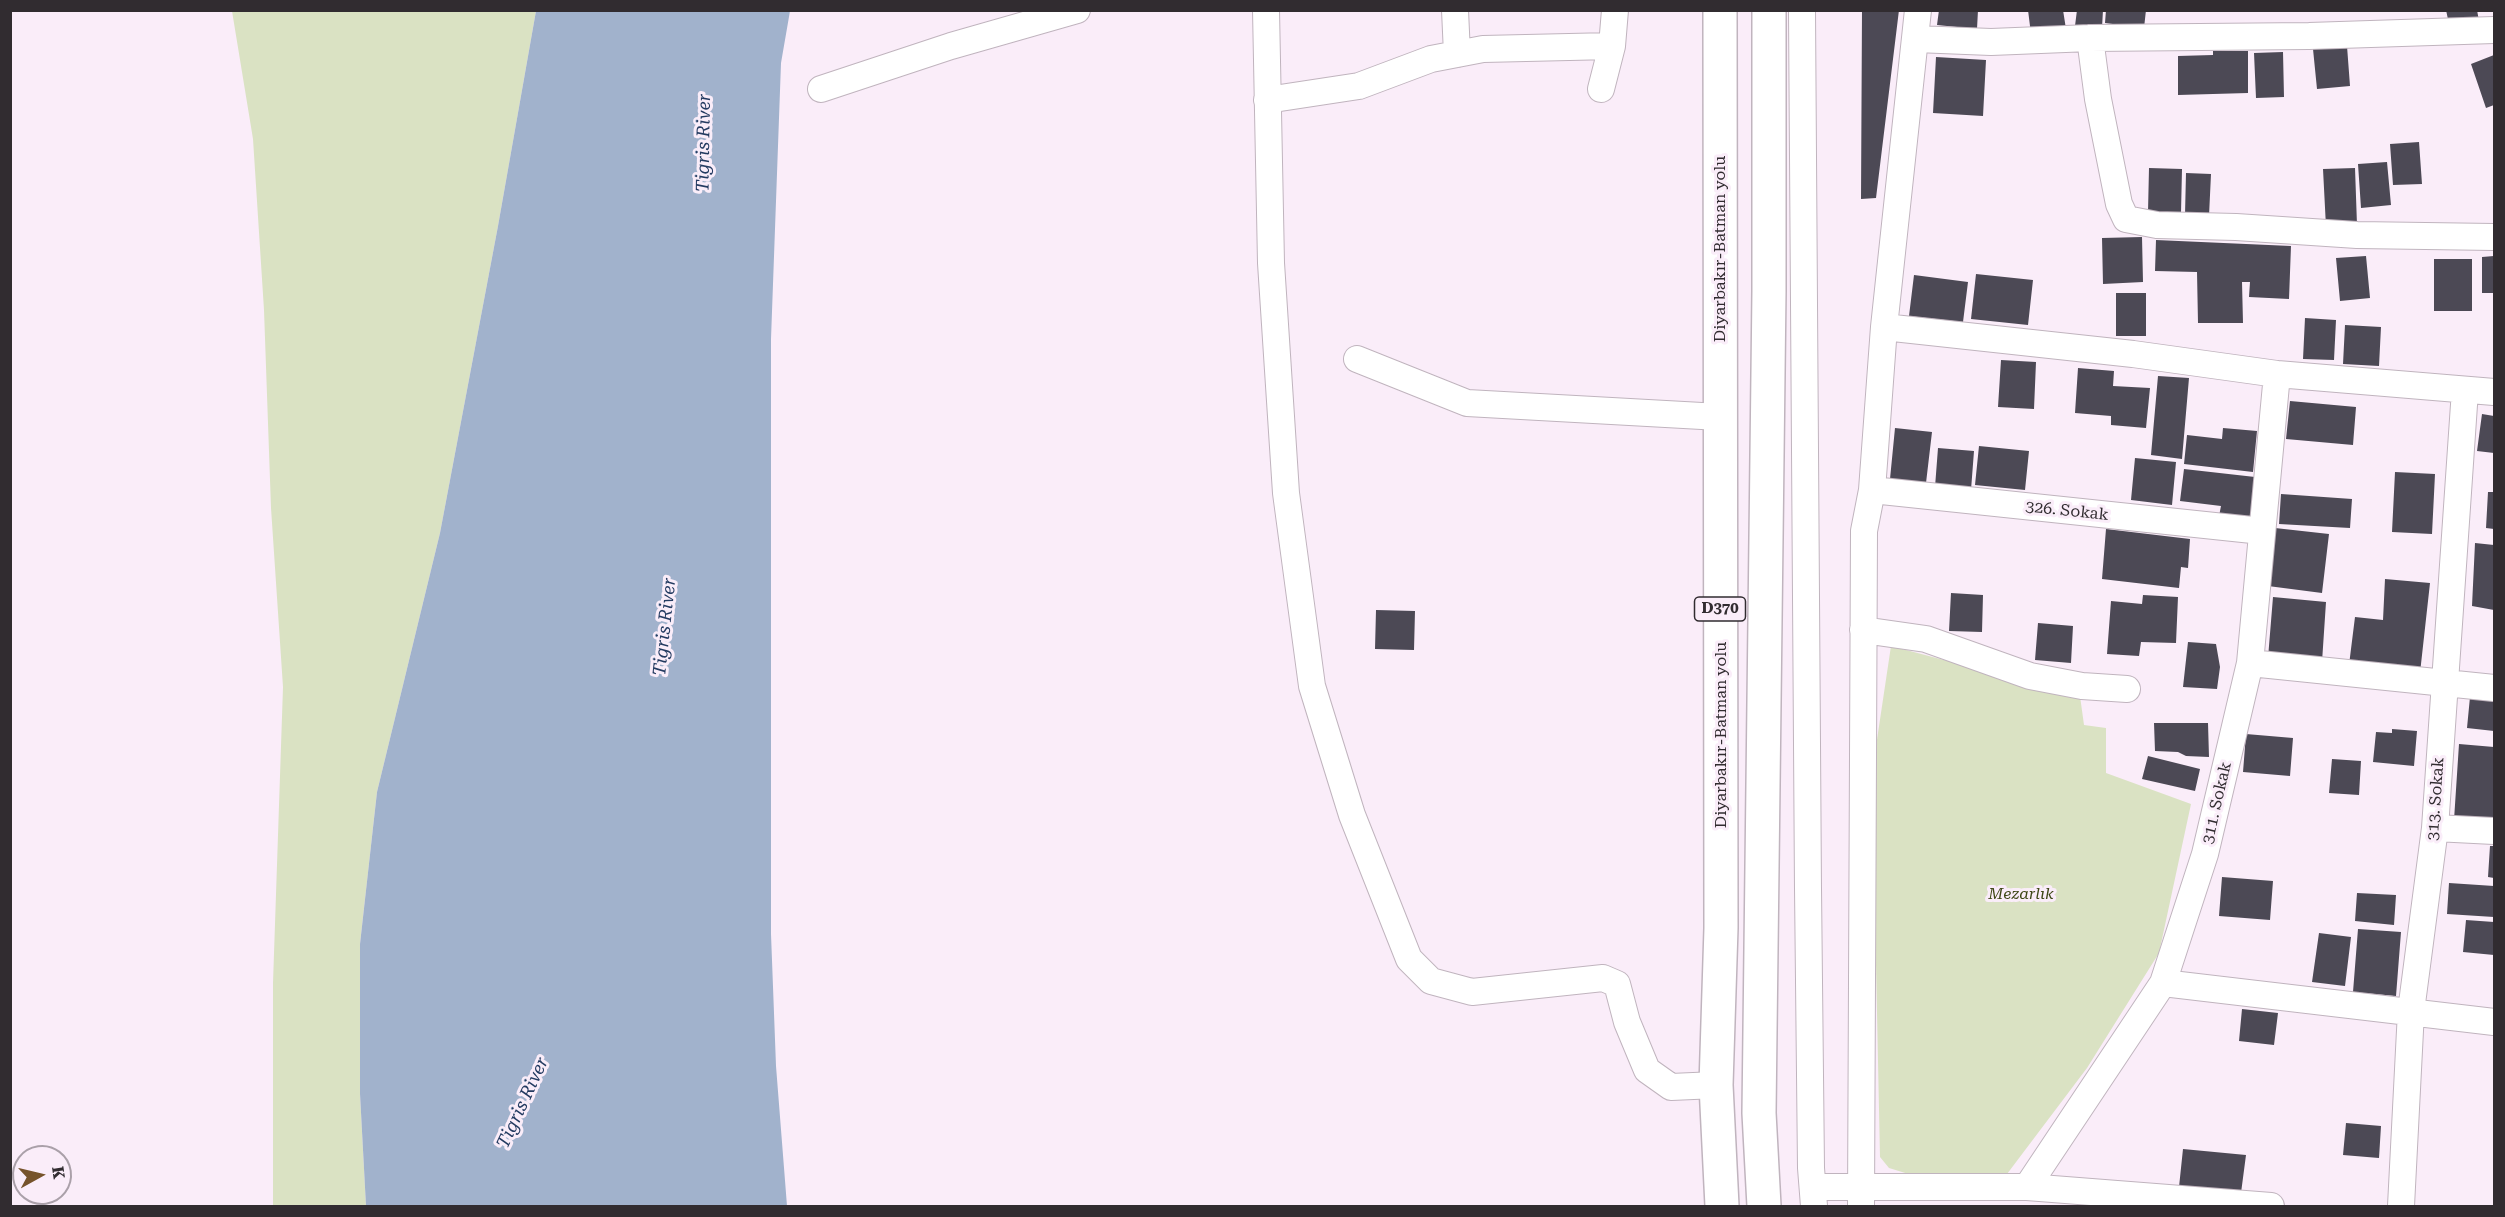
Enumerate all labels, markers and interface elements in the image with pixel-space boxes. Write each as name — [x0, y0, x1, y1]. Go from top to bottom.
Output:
water label: Tigris River — [692, 94, 716, 192]
street label: Diyarbakır-Batman yolu — [1710, 156, 1730, 342]
street label: 326. Sokak — [2024, 497, 2110, 525]
water label: Tigris River — [649, 577, 681, 677]
road number: D370 — [1694, 597, 1746, 621]
street label: Diyarbakır-Batman yolu — [1711, 642, 1731, 828]
street label: 313. Sokak — [2424, 757, 2448, 841]
street label: 311. Sokak — [2198, 760, 2236, 846]
park label: Mezarlık — [1988, 884, 2054, 904]
water label: Tigris River — [492, 1054, 554, 1152]
north arrow — [12, 1145, 72, 1205]
text: K — [48, 1165, 69, 1180]

